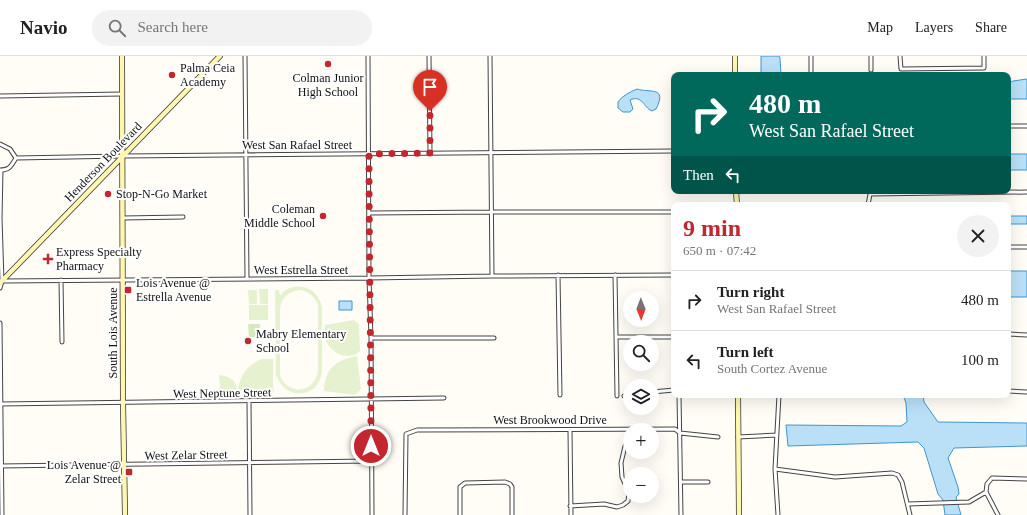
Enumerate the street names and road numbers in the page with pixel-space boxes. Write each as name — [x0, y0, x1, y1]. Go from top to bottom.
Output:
street label: Henderson Boulevard — [62, 119, 144, 205]
street label: West San Rafael Street — [242, 138, 353, 152]
street label: West Estrella Street — [254, 263, 349, 277]
street label: South Lois Avenue — [106, 287, 120, 379]
street label: West Neptune Street — [173, 385, 272, 401]
street label: West Brookwood Drive — [493, 413, 607, 427]
street label: West Zelar Street — [144, 447, 228, 463]

